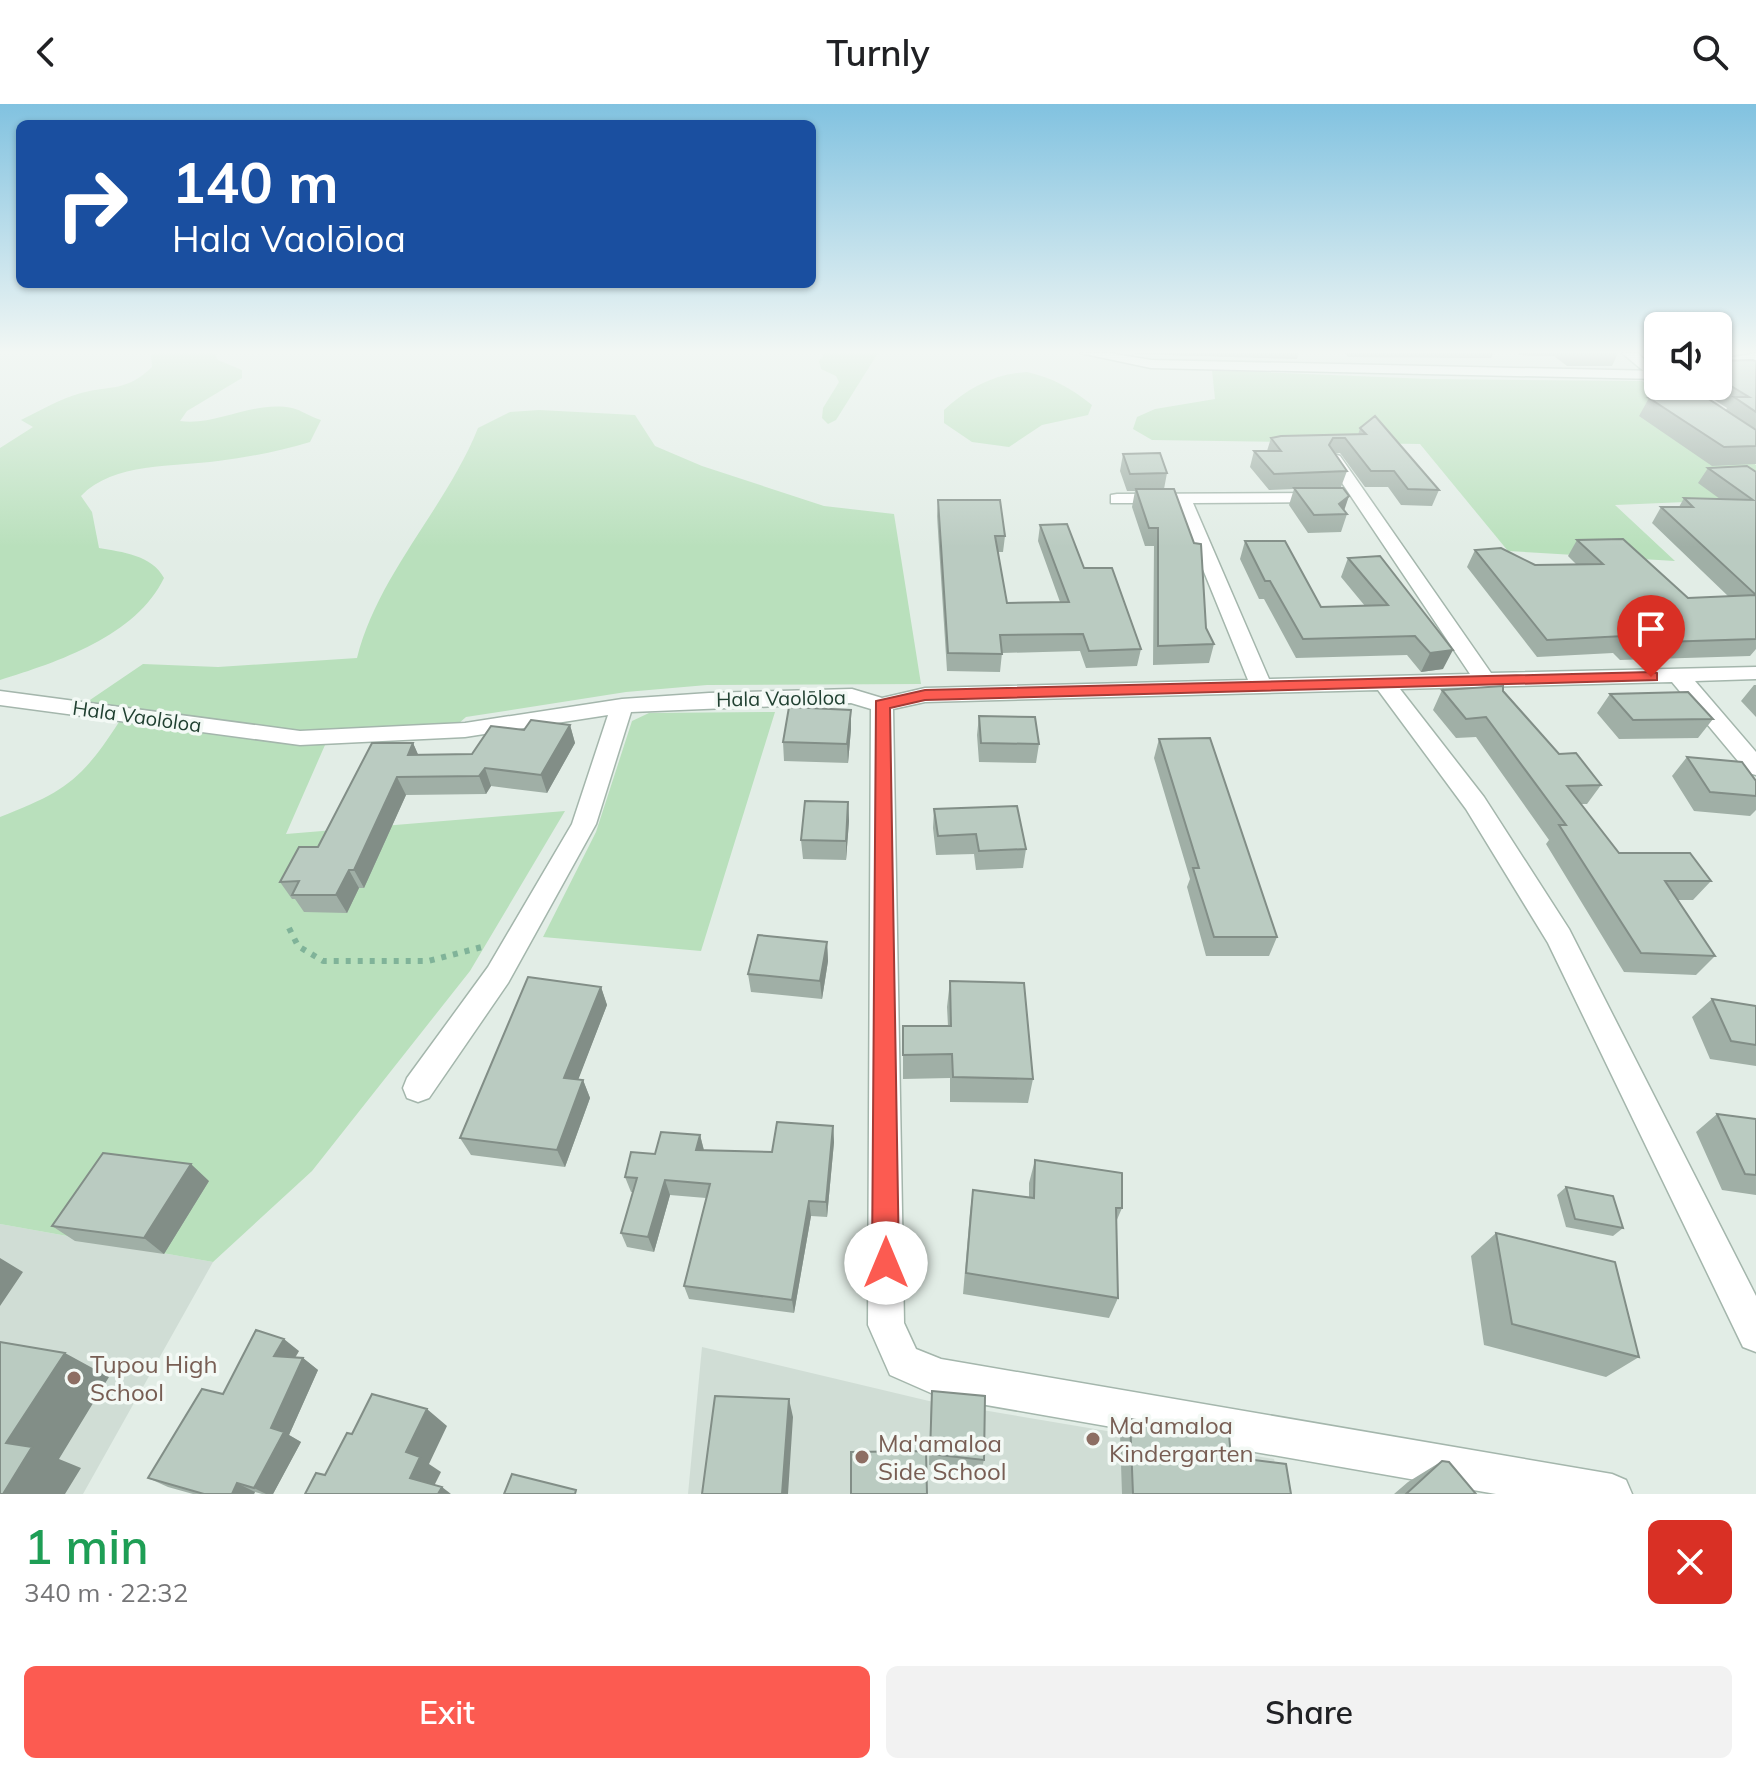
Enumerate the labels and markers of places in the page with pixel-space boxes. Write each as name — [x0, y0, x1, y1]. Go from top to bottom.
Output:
pin — [1617, 595, 1685, 677]
place label: Tupou High School — [90, 1349, 217, 1407]
marker: Tupou High School — [65, 1369, 83, 1387]
place label: Ma'amaloa Kindergarten — [1109, 1410, 1254, 1468]
place label: Ma'amaloa Side School — [878, 1428, 1006, 1486]
marker: Ma'amaloa Kindergarten — [1084, 1430, 1102, 1448]
marker: Ma'amaloa Side School — [853, 1448, 871, 1466]

